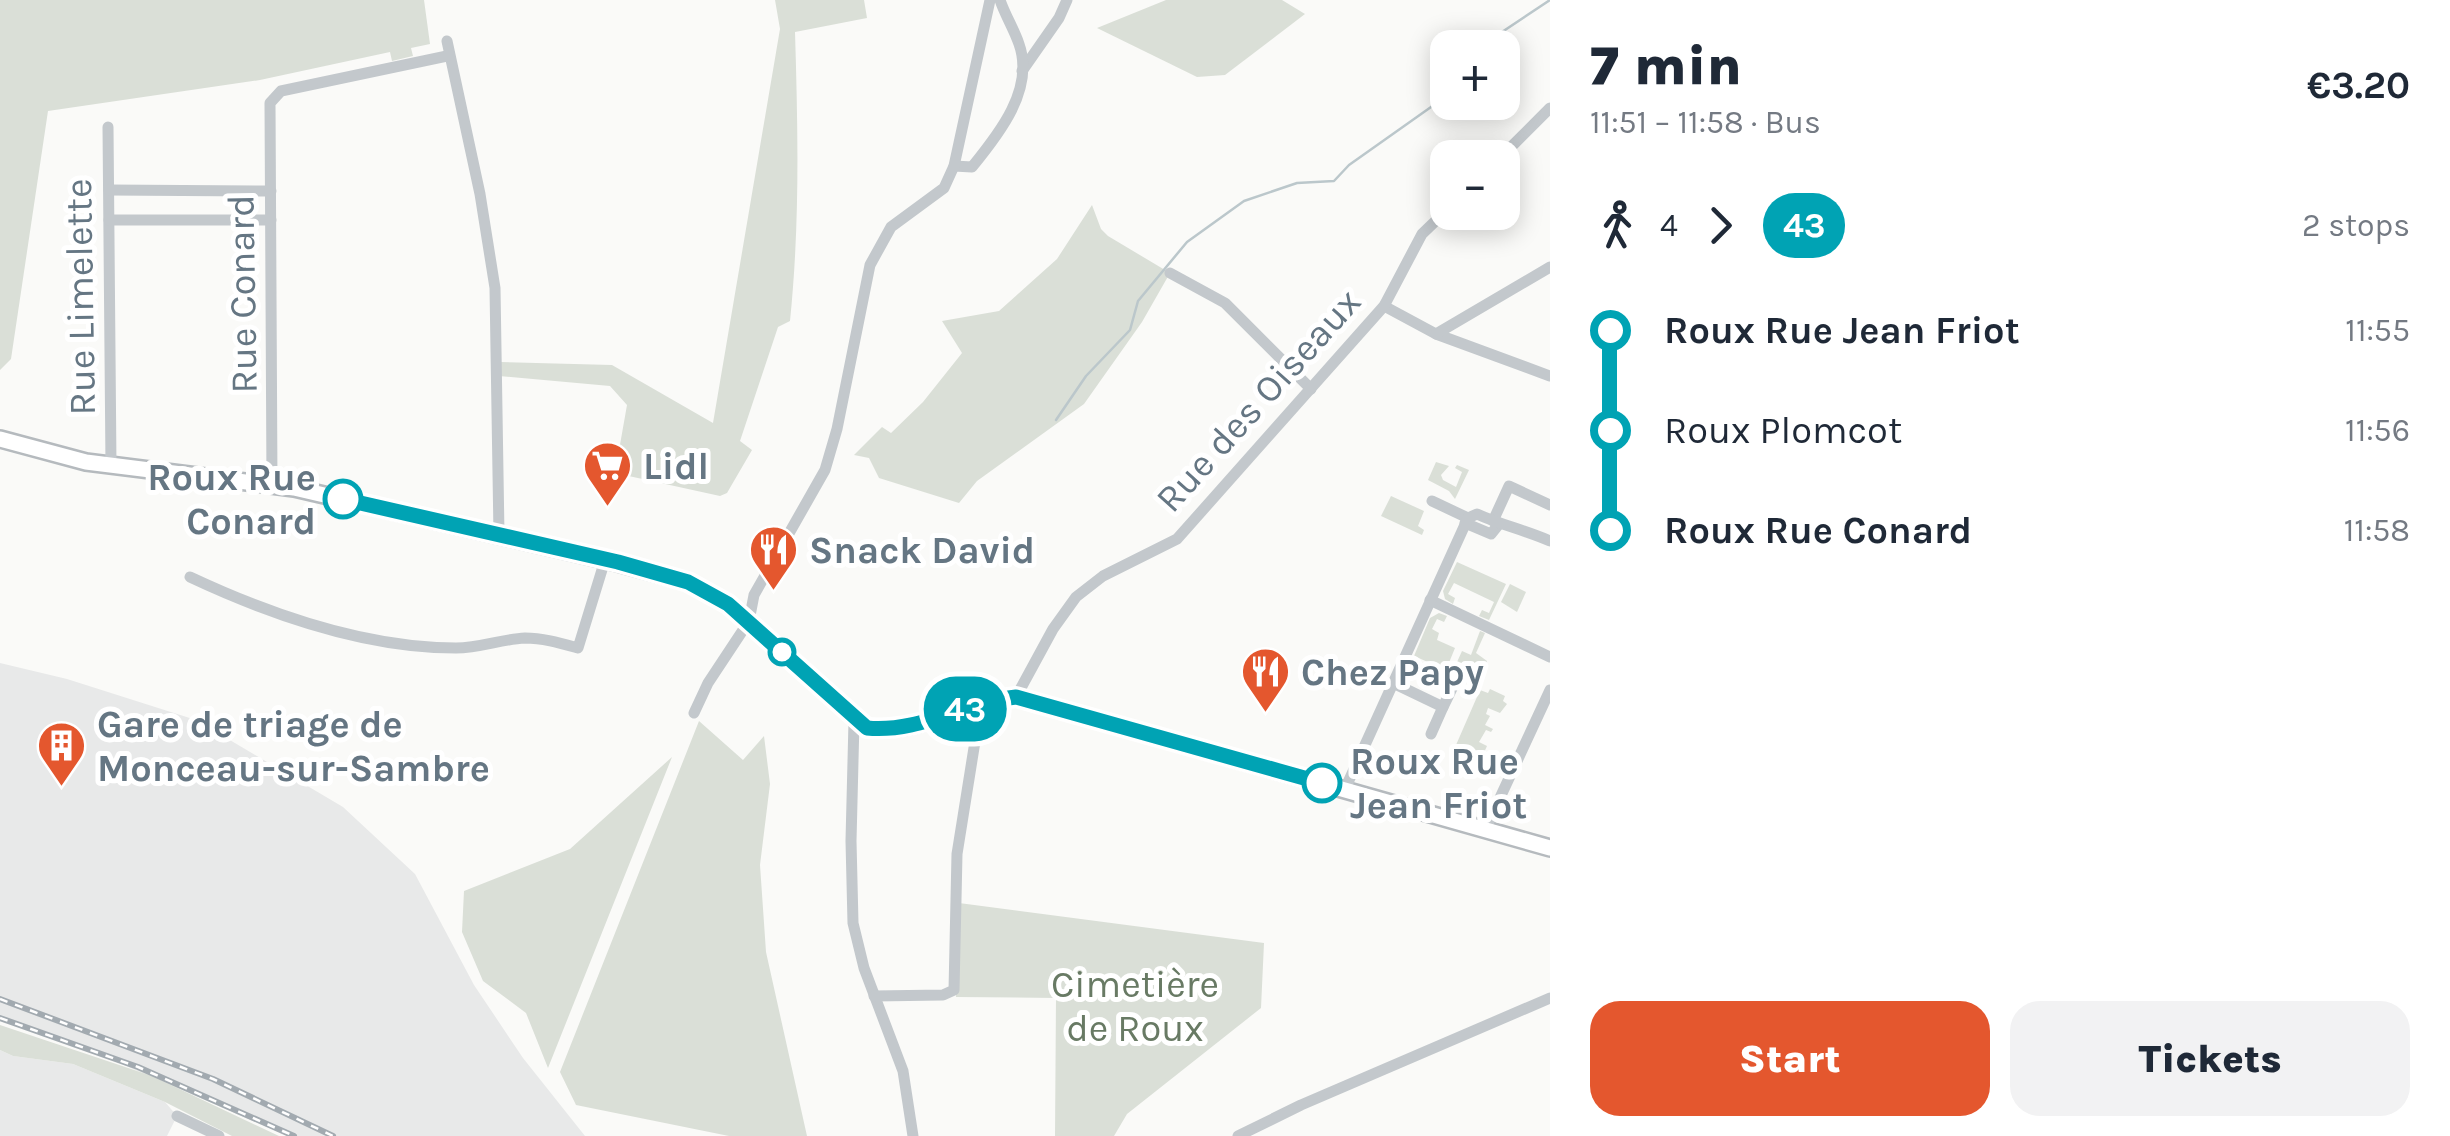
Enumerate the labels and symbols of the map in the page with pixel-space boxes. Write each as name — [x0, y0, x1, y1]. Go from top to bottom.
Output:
street label: Rue Limelette — [56, 178, 105, 416]
street label: Rue Conard — [218, 194, 267, 394]
street label: Rue des Oiseaux — [1146, 280, 1370, 521]
supermarket icon: Lidl — [582, 440, 634, 508]
place label: Lidl — [643, 444, 709, 489]
place label: Roux Rue Conard — [147, 455, 316, 544]
marker: Roux Rue Conard — [324, 480, 362, 518]
restaurant icon: Snack David — [748, 524, 800, 592]
place label: Snack David — [809, 528, 1035, 573]
unlabelled marker — [769, 639, 795, 665]
restaurant icon: Chez Papy — [1240, 646, 1292, 714]
place label: Chez Papy — [1301, 650, 1484, 695]
line badge: 43 — [920, 676, 1010, 742]
place label: Gare de triage de Monceau-sur-Sambre — [97, 702, 490, 791]
building icon: Gare de triage de Monceau-sur-Sambre — [36, 720, 88, 788]
place label: Roux Rue Jean Friot — [1350, 739, 1527, 828]
marker: Roux Rue Jean Friot — [1303, 764, 1341, 802]
park label: Cimetière de Roux — [1051, 962, 1219, 1051]

